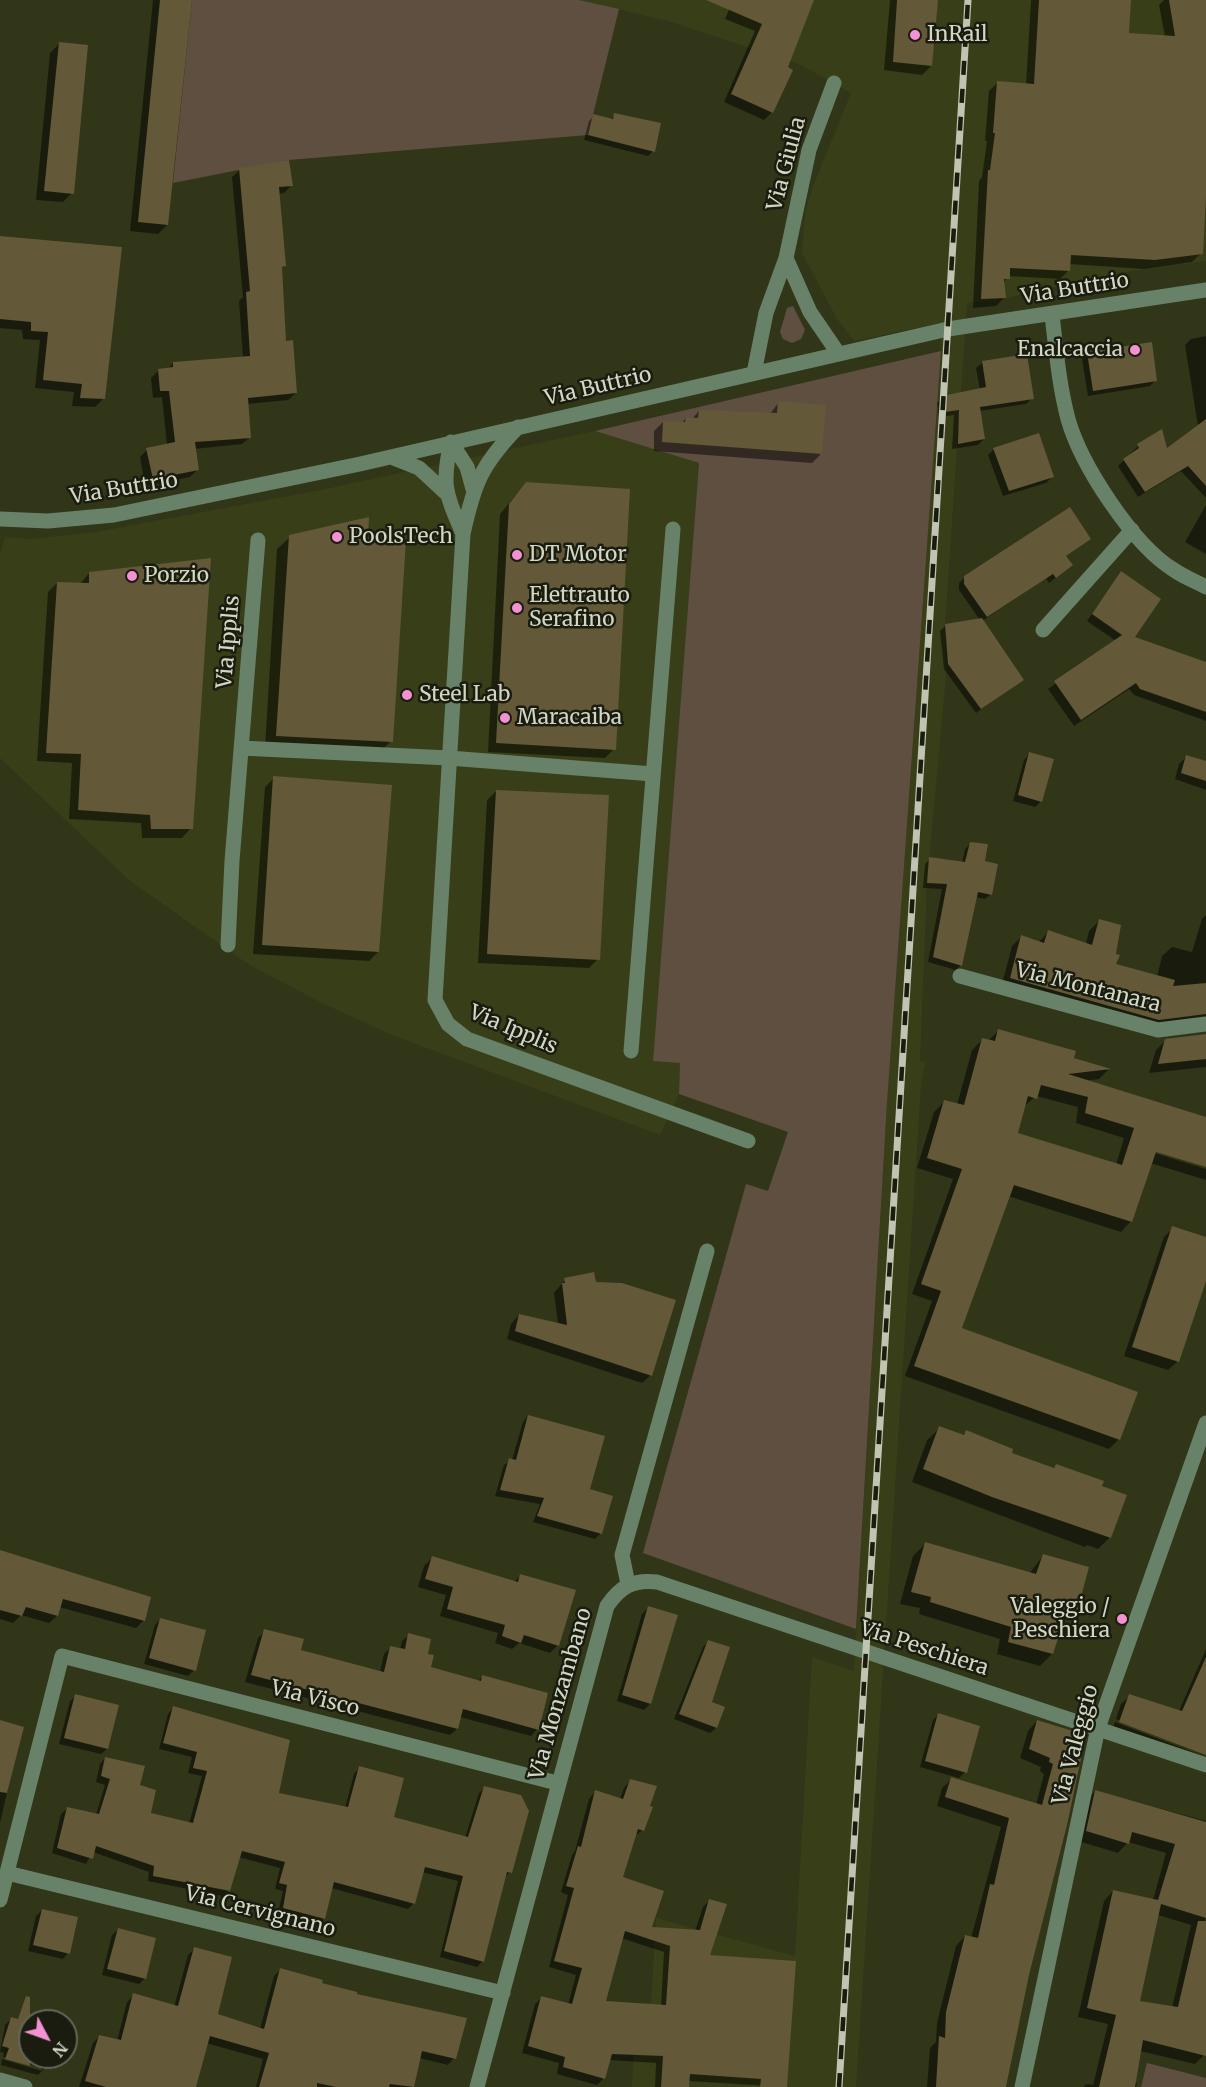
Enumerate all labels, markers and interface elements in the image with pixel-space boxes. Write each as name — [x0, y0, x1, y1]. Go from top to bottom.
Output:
place label: InRail — [927, 22, 988, 48]
marker: InRail — [908, 28, 922, 42]
street label: Via Giulia — [762, 114, 812, 214]
street label: Via Buttrio — [1019, 268, 1131, 310]
place label: Enalcaccia — [1017, 337, 1123, 363]
marker: Enalcaccia — [1128, 343, 1142, 357]
street label: Via Buttrio — [542, 362, 654, 412]
street label: Via Buttrio — [68, 468, 180, 510]
place label: PoolsTech — [349, 524, 453, 550]
marker: PoolsTech — [330, 530, 344, 544]
place label: DT Motor — [529, 542, 627, 568]
marker: DT Motor — [510, 548, 524, 562]
place label: Porzio — [144, 563, 209, 589]
marker: Porzio — [125, 569, 139, 583]
place label: Elettrauto Serafino — [529, 583, 630, 633]
street label: Via Ipplis — [212, 594, 246, 690]
marker: Elettrauto Serafino — [510, 601, 524, 615]
place label: Steel Lab — [419, 682, 510, 708]
marker: Steel Lab — [400, 688, 414, 702]
place label: Maracaiba — [517, 705, 622, 731]
marker: Maracaiba — [498, 711, 512, 725]
street label: Via Montanara — [1013, 958, 1163, 1018]
street label: Via Ipplis — [465, 1000, 561, 1060]
place label: Valeggio / Peschiera — [1010, 1594, 1110, 1644]
street label: Via Monzambano — [524, 1605, 598, 1783]
marker: Valeggio / Peschiera — [1115, 1612, 1129, 1626]
street label: Via Peschiera — [856, 1616, 992, 1682]
street label: Via Visco — [268, 1676, 362, 1722]
street label: Via Valeggio — [1048, 1682, 1104, 1808]
street label: Via Cervignano — [182, 1881, 338, 1943]
north arrow — [18, 2009, 78, 2069]
text: N — [48, 2038, 72, 2061]

